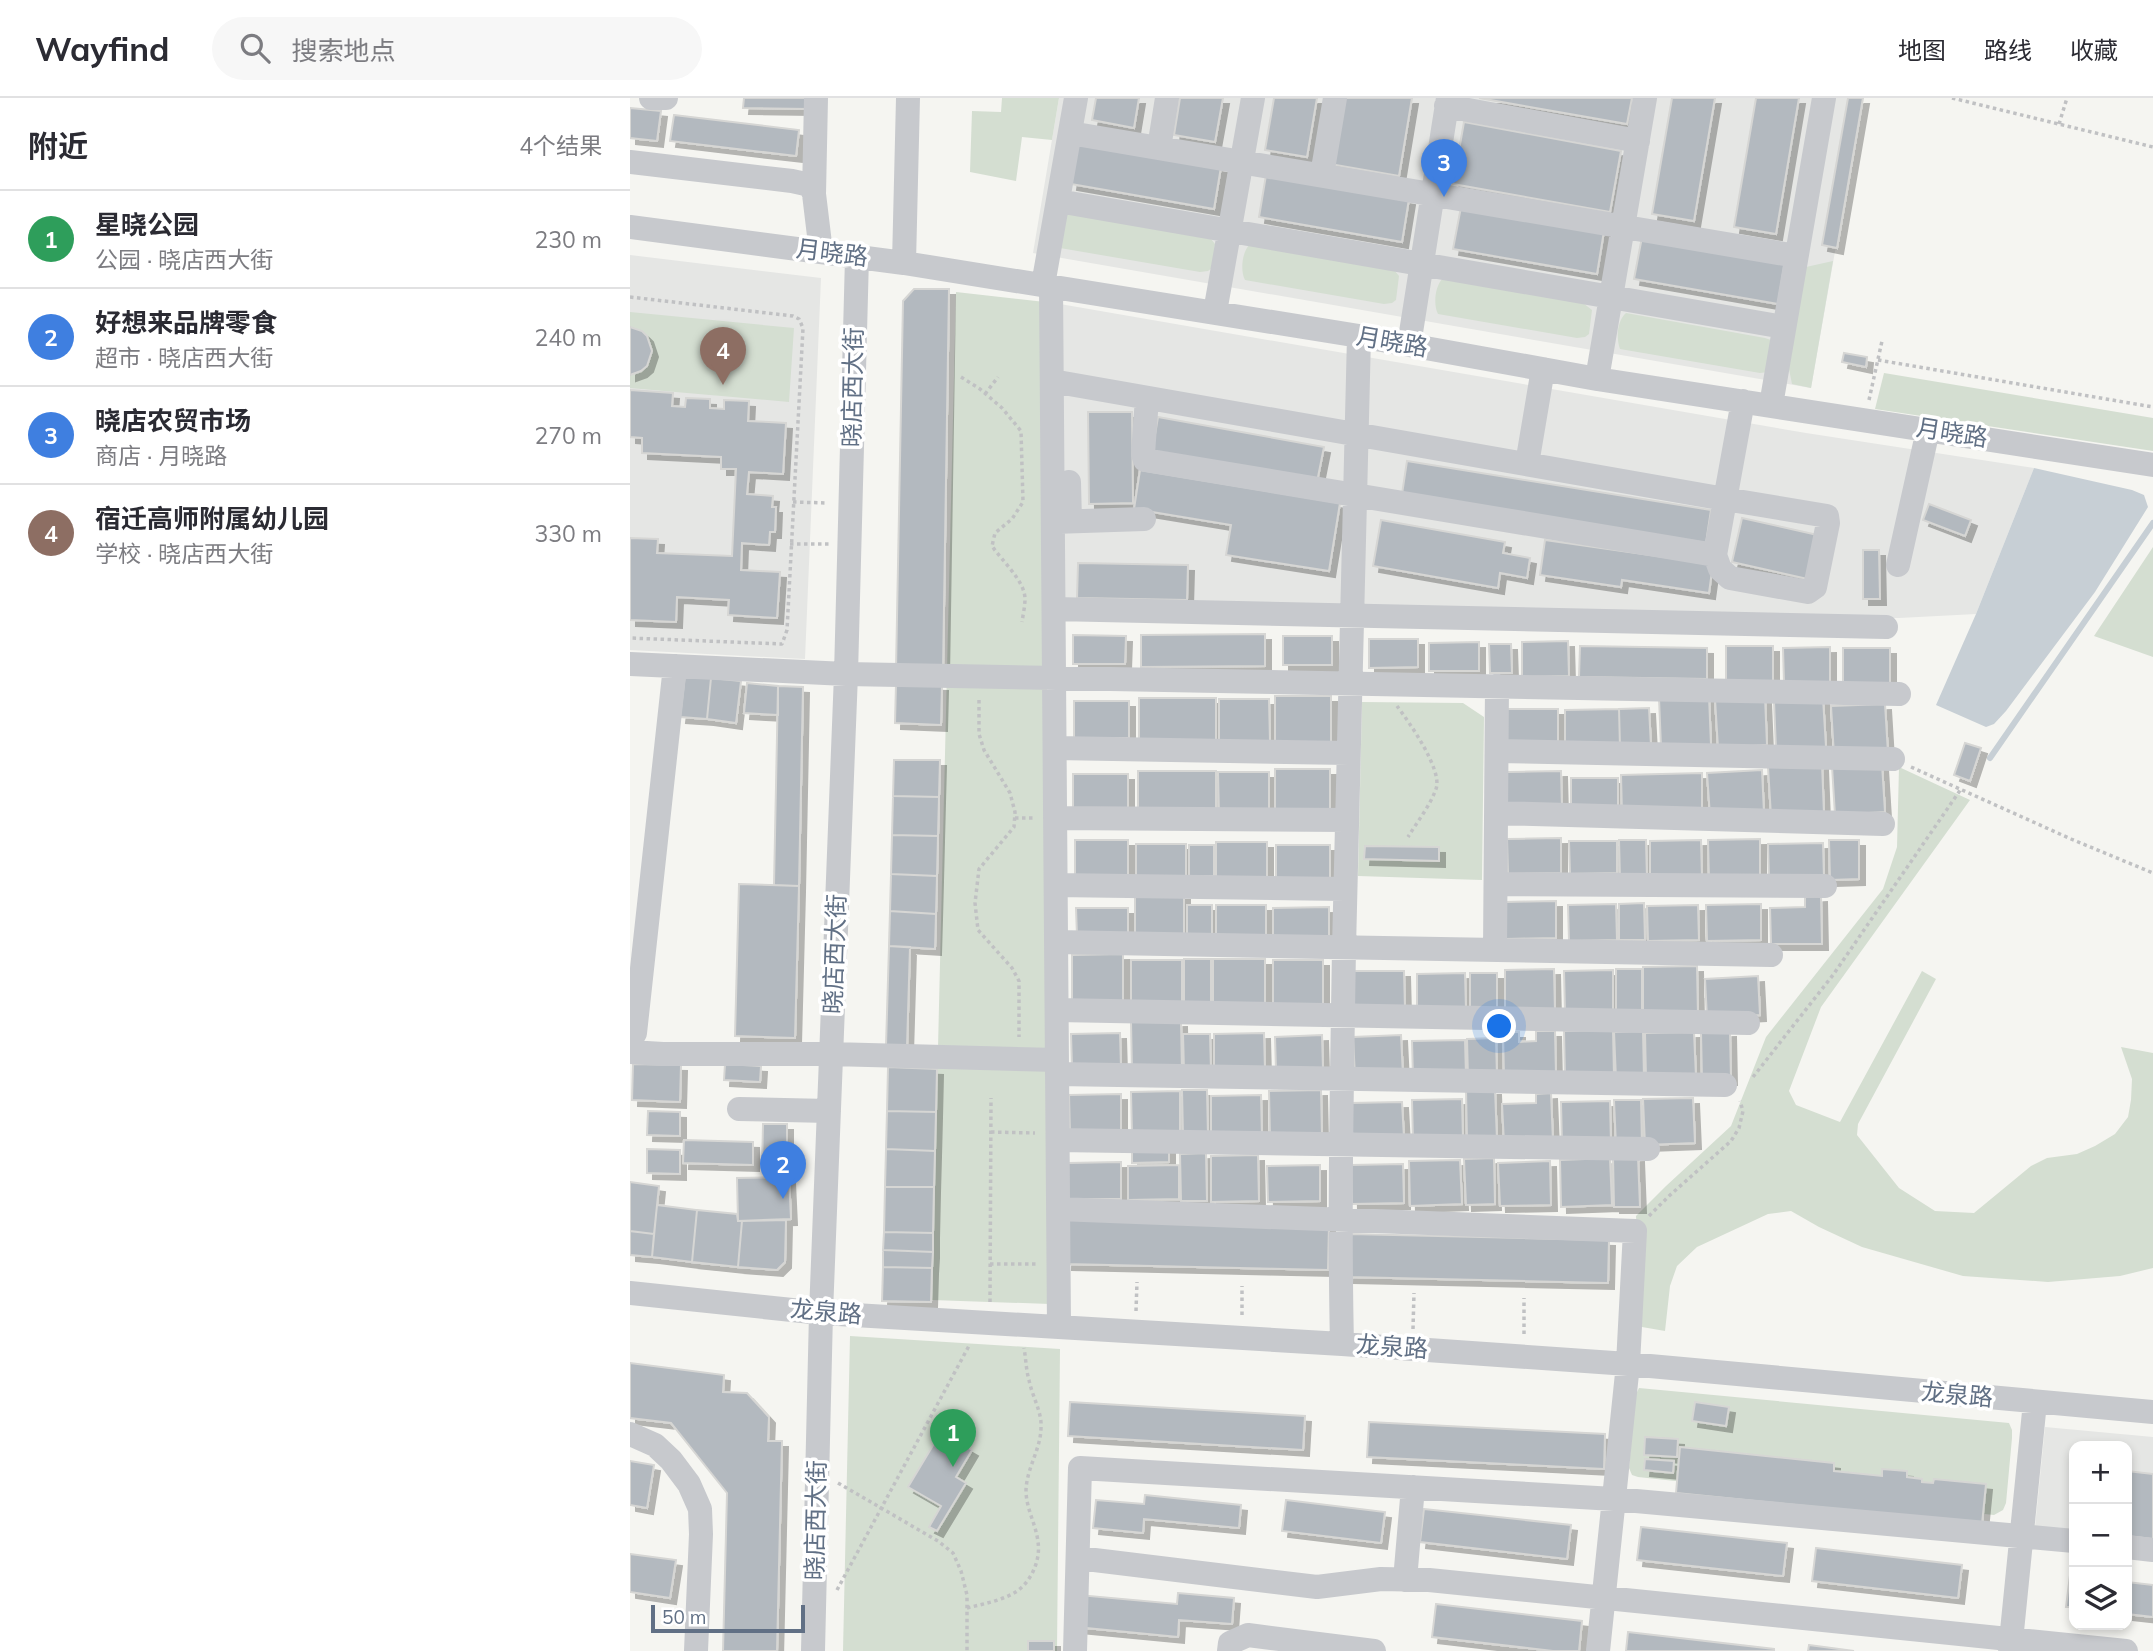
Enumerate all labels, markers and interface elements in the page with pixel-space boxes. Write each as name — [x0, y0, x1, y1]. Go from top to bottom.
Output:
search box — [212, 17, 702, 80]
text: Wayfind — [35, 28, 170, 69]
icon: search — [236, 29, 274, 67]
text: 搜索地点 — [292, 34, 396, 67]
text: 地图 — [1898, 35, 1946, 65]
text: 路线 — [1984, 35, 2032, 65]
text: 收藏 — [2070, 35, 2118, 65]
text: 附近 — [28, 127, 88, 165]
text: 4个结果 — [519, 131, 602, 160]
pin: 3 — [1421, 139, 1467, 197]
text: 星晓公园 — [95, 208, 199, 241]
text: 1 — [44, 225, 58, 254]
text: 230 m — [534, 225, 602, 254]
street label: 月晓路 — [795, 233, 870, 271]
text: 公园 · 晓店西大街 — [95, 245, 273, 274]
text: 好想来品牌零食 — [95, 306, 277, 339]
street label: 月晓路 — [1354, 320, 1430, 362]
text: 2 — [44, 323, 58, 352]
text: 240 m — [534, 323, 602, 352]
pin: 4 — [700, 327, 746, 385]
street label: 晓店西大街 — [836, 327, 868, 447]
text: 超市 · 晓店西大街 — [95, 343, 273, 372]
text: 晓店农贸市场 — [95, 404, 251, 437]
street label: 月晓路 — [1914, 412, 1990, 452]
text: 3 — [44, 421, 58, 450]
text: 270 m — [534, 421, 602, 450]
text: 商店 · 月晓路 — [95, 441, 227, 470]
text: 宿迁高师附属幼儿园 — [95, 502, 329, 535]
text: 4 — [44, 519, 58, 548]
text: 330 m — [534, 519, 602, 548]
text: 学校 · 晓店西大街 — [95, 539, 273, 568]
street label: 晓店西大街 — [817, 893, 851, 1014]
your location — [1482, 1009, 1516, 1043]
pin: 2 — [760, 1141, 806, 1199]
street label: 龙泉路 — [789, 1293, 863, 1329]
street label: 龙泉路 — [1355, 1329, 1429, 1363]
street label: 龙泉路 — [1920, 1376, 1994, 1412]
pin: 1 — [930, 1409, 976, 1467]
map controls — [2069, 1441, 2132, 1630]
button: + — [2069, 1441, 2132, 1504]
street label: 晓店西大街 — [799, 1460, 831, 1580]
button: − — [2069, 1504, 2132, 1567]
button: layers — [2069, 1567, 2132, 1630]
scale bar — [651, 1602, 805, 1634]
text: 50 m — [662, 1605, 706, 1629]

